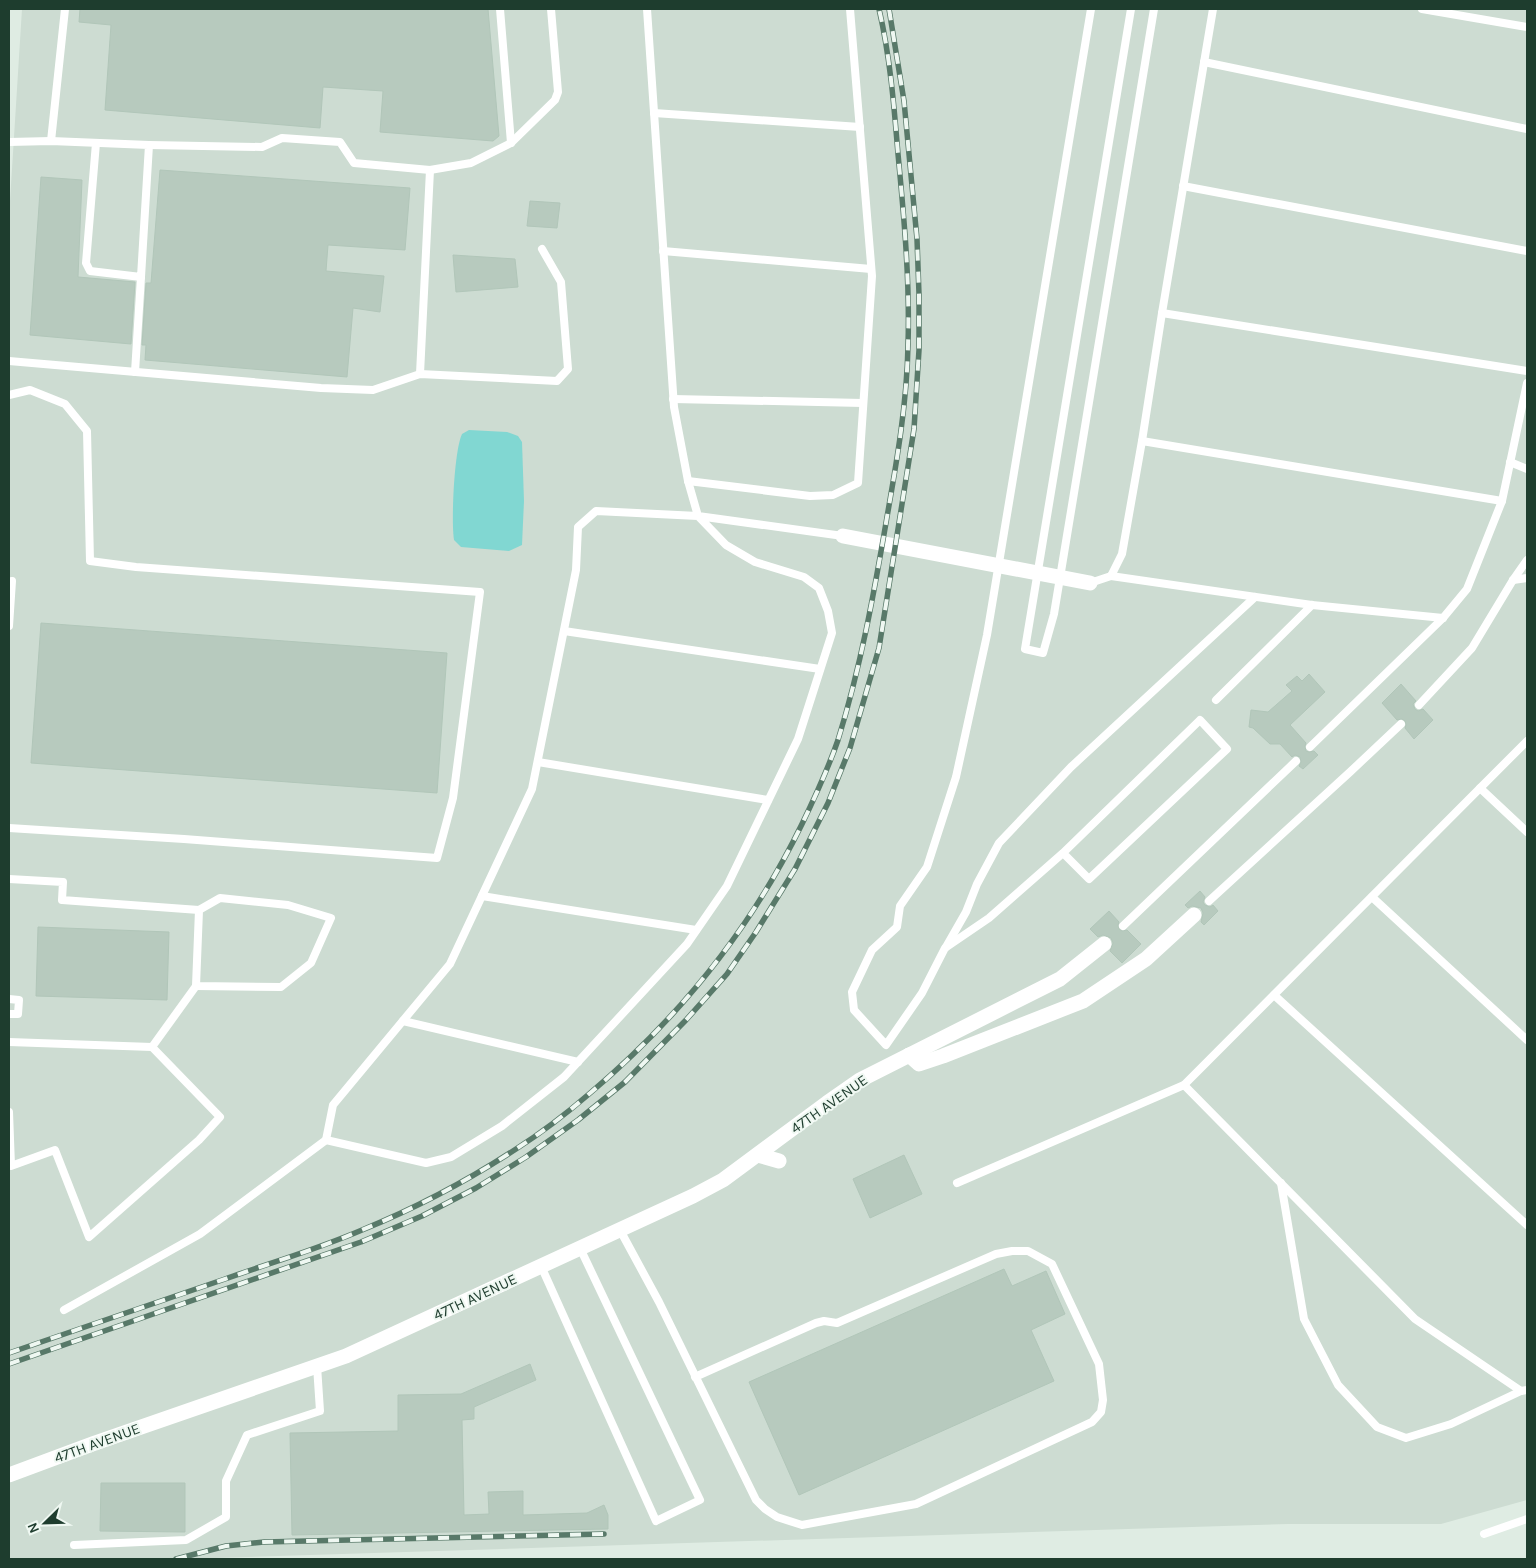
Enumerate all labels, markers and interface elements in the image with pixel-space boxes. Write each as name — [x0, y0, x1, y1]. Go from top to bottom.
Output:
street label: 47TH AVENUE — [787, 1071, 871, 1137]
street label: 47TH AVENUE — [430, 1270, 520, 1324]
street label: 47TH AVENUE — [52, 1419, 142, 1467]
north arrow — [20, 1498, 70, 1548]
text: N — [24, 1520, 43, 1536]

